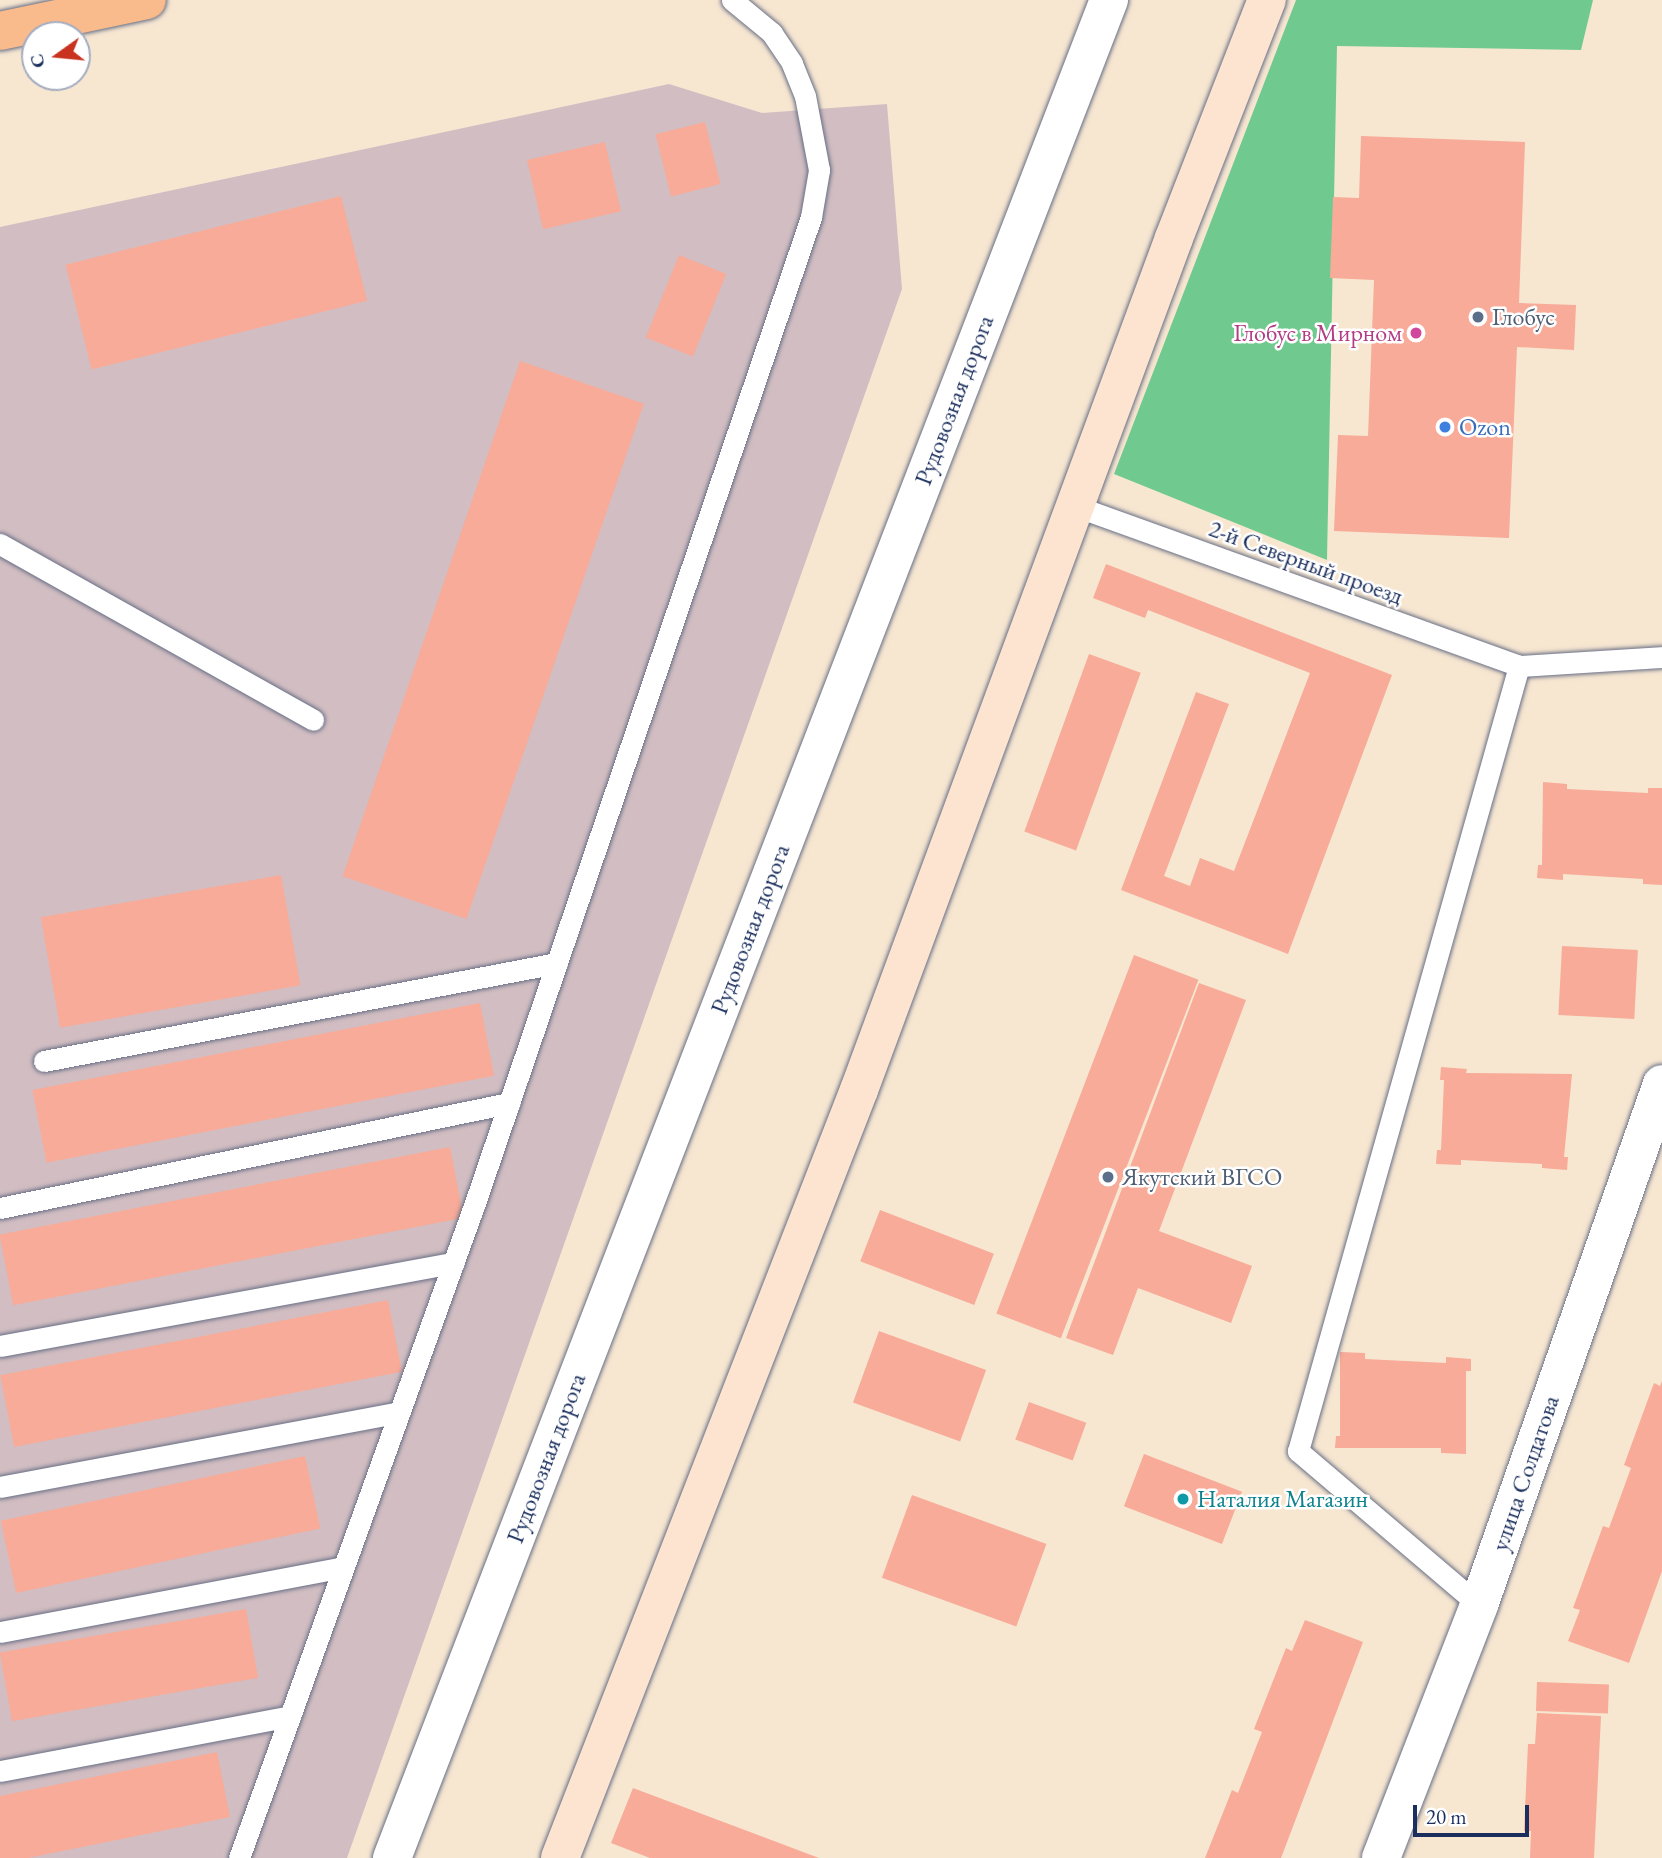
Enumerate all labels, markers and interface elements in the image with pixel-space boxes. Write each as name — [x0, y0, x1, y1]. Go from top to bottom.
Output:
north arrow — [21, 21, 91, 91]
text: С — [23, 51, 51, 71]
place label: Глобус — [1492, 303, 1555, 331]
marker: Глобус — [1470, 309, 1486, 325]
street label: Рудовозная дорога — [908, 311, 1000, 489]
place label: Глобус в Мирном — [1233, 319, 1402, 347]
marker: Глобус в Мирном — [1408, 325, 1424, 341]
place label: Ozon — [1459, 413, 1511, 441]
marker: Ozon — [1437, 419, 1453, 435]
street label: 2-й Северный проезд — [1205, 514, 1407, 610]
street label: Рудовозная дорога — [704, 840, 796, 1018]
place label: Якутский ВГСО — [1122, 1163, 1282, 1191]
marker: Якутский ВГСО — [1100, 1169, 1116, 1185]
street label: Рудовозная дорога — [500, 1369, 592, 1547]
street label: улица Солдатова — [1485, 1391, 1565, 1555]
place label: Наталия Магазин — [1197, 1485, 1368, 1513]
marker: Наталия Магазин — [1175, 1491, 1191, 1507]
scale bar — [1417, 1792, 1532, 1836]
text: 20 m — [1426, 1803, 1467, 1830]

